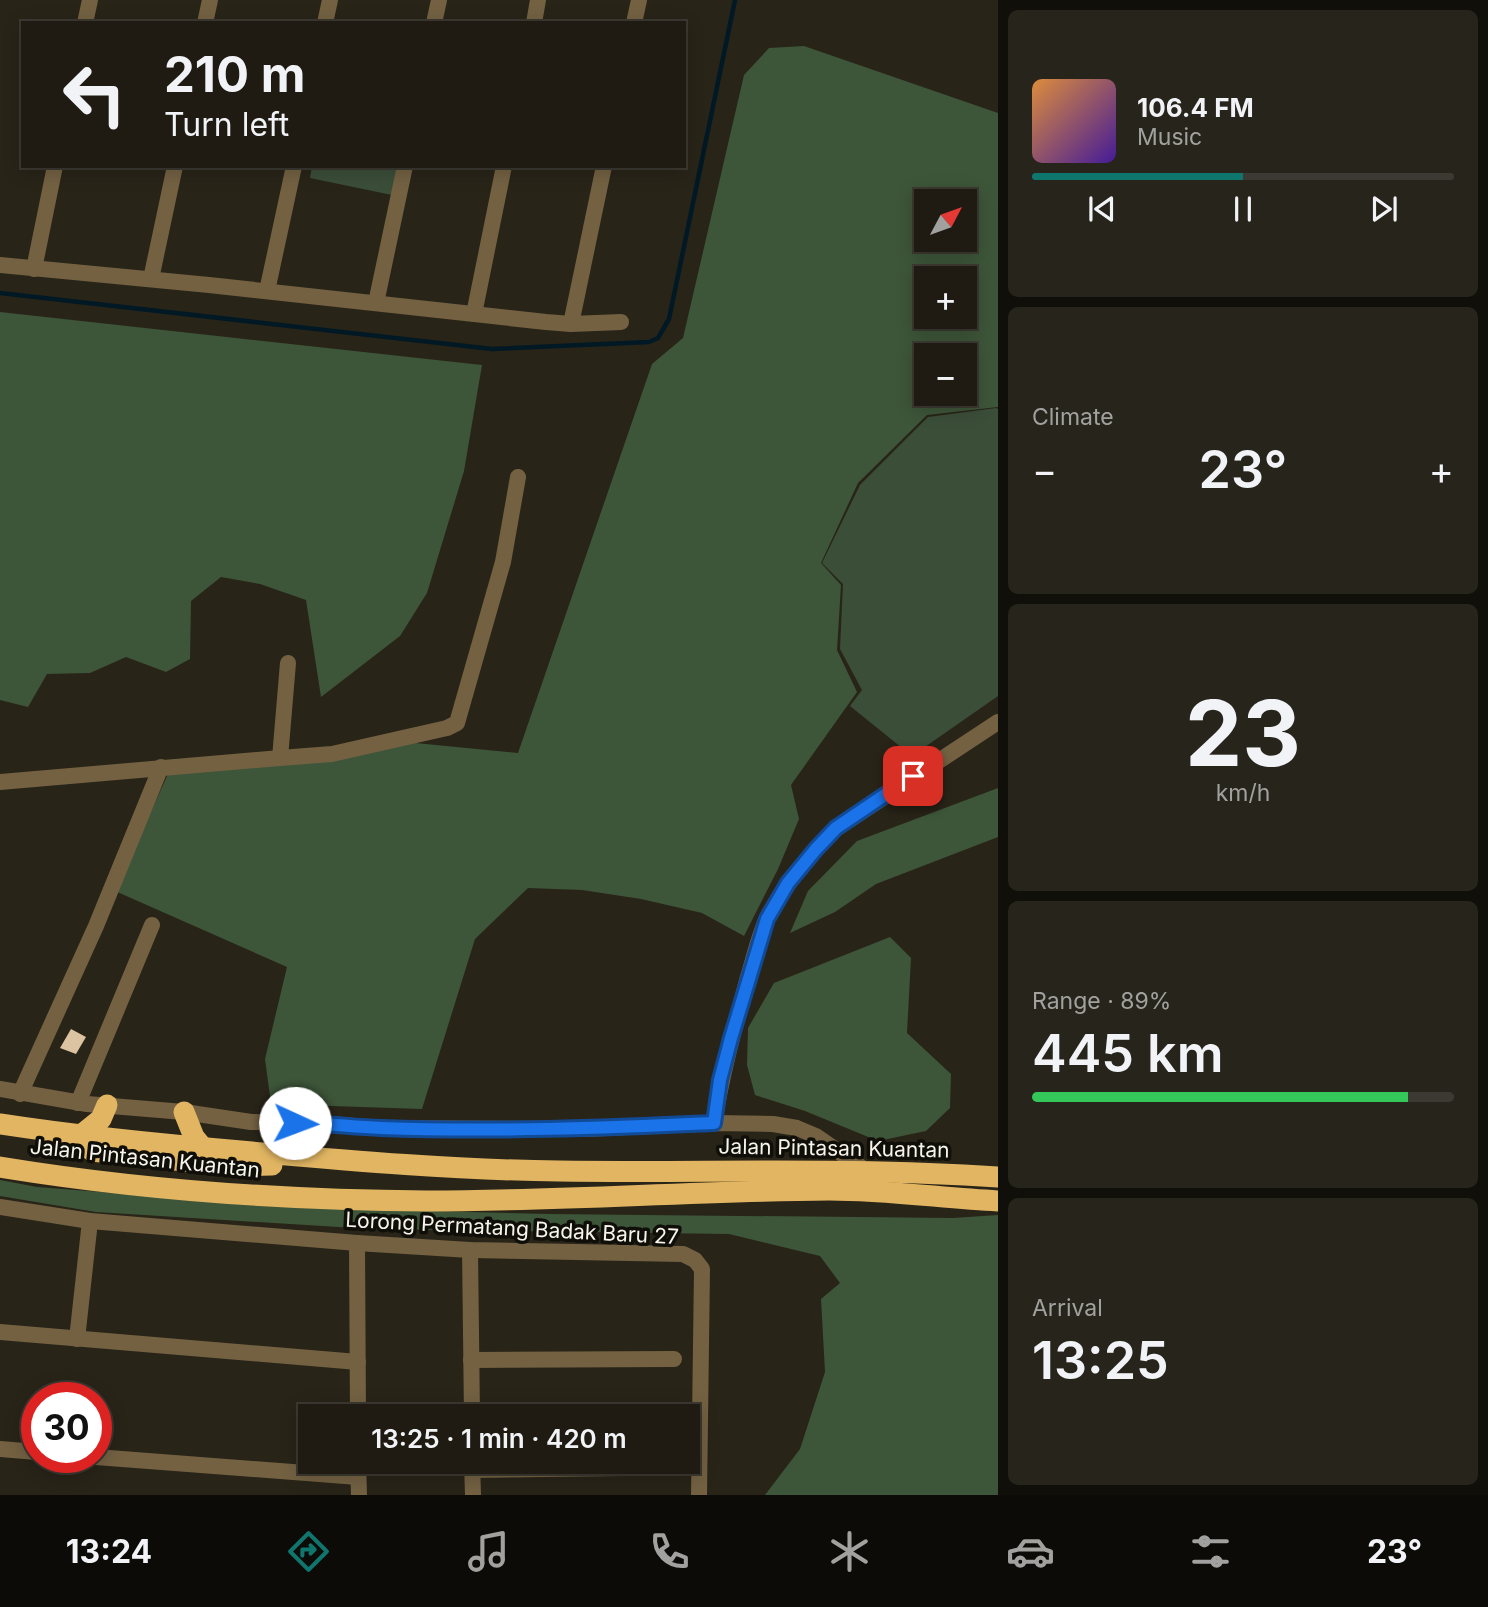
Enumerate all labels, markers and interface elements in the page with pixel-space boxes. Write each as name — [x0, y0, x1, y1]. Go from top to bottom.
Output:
text: 210 m — [164, 45, 305, 104]
icon: left — [49, 49, 140, 140]
text: 106.4 FM — [1137, 92, 1254, 123]
text: Turn left — [164, 105, 289, 144]
text: Music — [1137, 123, 1202, 151]
north arrow — [914, 189, 976, 252]
map controls — [914, 189, 977, 406]
icon: previous — [1083, 190, 1121, 228]
icon: pause — [1224, 190, 1262, 228]
icon: next — [1365, 190, 1403, 228]
button: + — [914, 266, 977, 329]
button: − — [914, 343, 977, 406]
text: Climate — [1032, 403, 1114, 431]
text: 23° — [1199, 438, 1287, 501]
text: − — [1032, 447, 1057, 493]
text: + — [1429, 447, 1454, 493]
text: 23 — [1185, 678, 1301, 788]
pin — [883, 746, 943, 806]
icon: arrive — [894, 757, 932, 795]
text: km/h — [1216, 779, 1270, 807]
text: Range · 89% — [1032, 987, 1171, 1015]
text: 445 km — [1032, 1022, 1224, 1085]
position arrow — [258, 1086, 332, 1160]
street label: Jalan Pintasan Kuantan — [29, 1133, 261, 1183]
street label: Jalan Pintasan Kuantan — [718, 1133, 950, 1163]
street label: Lorong Permatang Badak Baru 27 — [345, 1207, 679, 1249]
text: Arrival — [1032, 1294, 1103, 1322]
text: 13:25 — [1032, 1329, 1169, 1392]
speed limit sign: 30 — [21, 1382, 112, 1473]
text: 13:25 · 1 min · 420 m — [371, 1423, 627, 1454]
icon: directions — [284, 1527, 333, 1576]
icon: music — [464, 1527, 513, 1576]
icon: phone — [645, 1527, 694, 1576]
icon: climate — [825, 1527, 874, 1576]
icon: car — [1006, 1527, 1055, 1576]
icon: filters — [1186, 1527, 1235, 1576]
text: 13:24 — [66, 1532, 152, 1571]
text: 23° — [1367, 1532, 1422, 1571]

